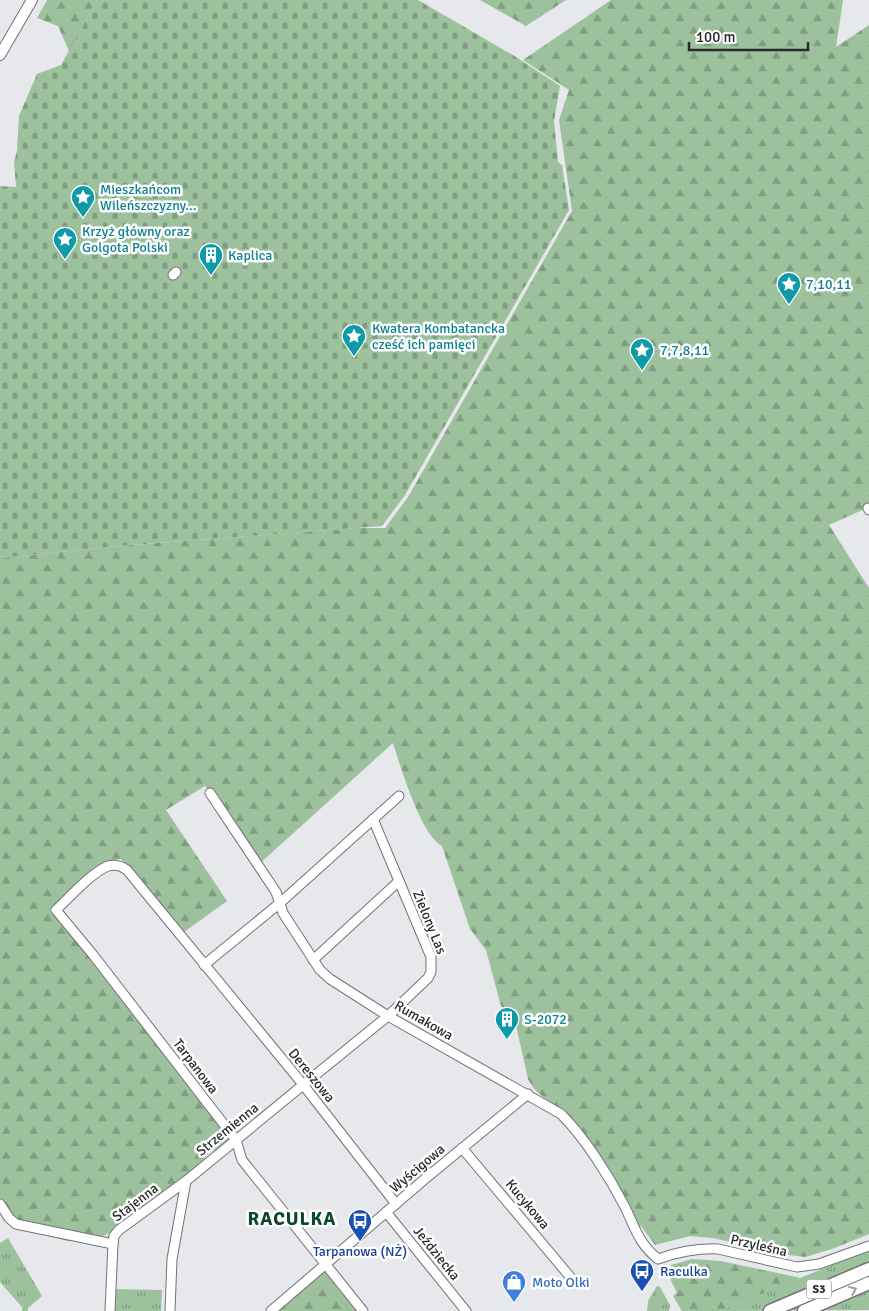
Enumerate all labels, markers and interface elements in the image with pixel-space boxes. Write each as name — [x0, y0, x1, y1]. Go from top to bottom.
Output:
scale bar — [689, 20, 808, 52]
text: 100 m — [696, 28, 736, 46]
place label: Mieszkańcom Wileńszczyzny... — [100, 181, 196, 214]
place icon: Mieszkańcom Wileńszczyzny... — [70, 184, 96, 218]
place label: Krzyż główny oraz Golgota Polski — [82, 223, 190, 256]
place icon: Krzyż główny oraz Golgota Polski — [52, 226, 78, 260]
building icon: Kaplica — [198, 242, 224, 276]
place label: Kaplica — [228, 247, 272, 264]
place icon: 7,10,11 — [776, 271, 802, 305]
place label: 7,10,11 — [806, 276, 851, 293]
place label: Kwatera Kombatancka cześć ich pamięci — [372, 320, 505, 353]
place icon: Kwatera Kombatancka cześć ich pamięci — [341, 323, 367, 357]
place icon: 7,7,8,11 — [629, 337, 655, 371]
place label: 7,7,8,11 — [660, 342, 709, 359]
street label: Zielony Las — [409, 888, 450, 957]
street label: Rumakowa — [391, 997, 456, 1044]
building icon: S-2072 — [494, 1006, 520, 1040]
place label: S-2072 — [524, 1011, 567, 1028]
street label: Tarpanowa — [169, 1035, 222, 1097]
street label: Dereszowa — [285, 1045, 338, 1106]
street label: Strzemienna — [193, 1099, 262, 1160]
street label: Wyścigowa — [386, 1140, 448, 1196]
street label: Kucykowa — [502, 1176, 553, 1233]
street label: Stajenna — [109, 1180, 162, 1225]
district label: RACULKA — [248, 1207, 336, 1231]
bus stop icon: Tarpanowa (NŻ) — [347, 1208, 373, 1242]
street label: Jeździecka — [410, 1223, 464, 1284]
street label: Przyleśna — [729, 1231, 789, 1260]
place label: Tarpanowa (NŻ) — [313, 1243, 407, 1260]
bus stop icon: Raculka — [629, 1258, 655, 1292]
place label: Raculka — [660, 1263, 708, 1280]
shop icon: Moto Olki — [501, 1269, 527, 1303]
place label: Moto Olki — [532, 1274, 590, 1291]
road number: S3 — [806, 1280, 832, 1298]
one-way arrow — [848, 1286, 857, 1296]

